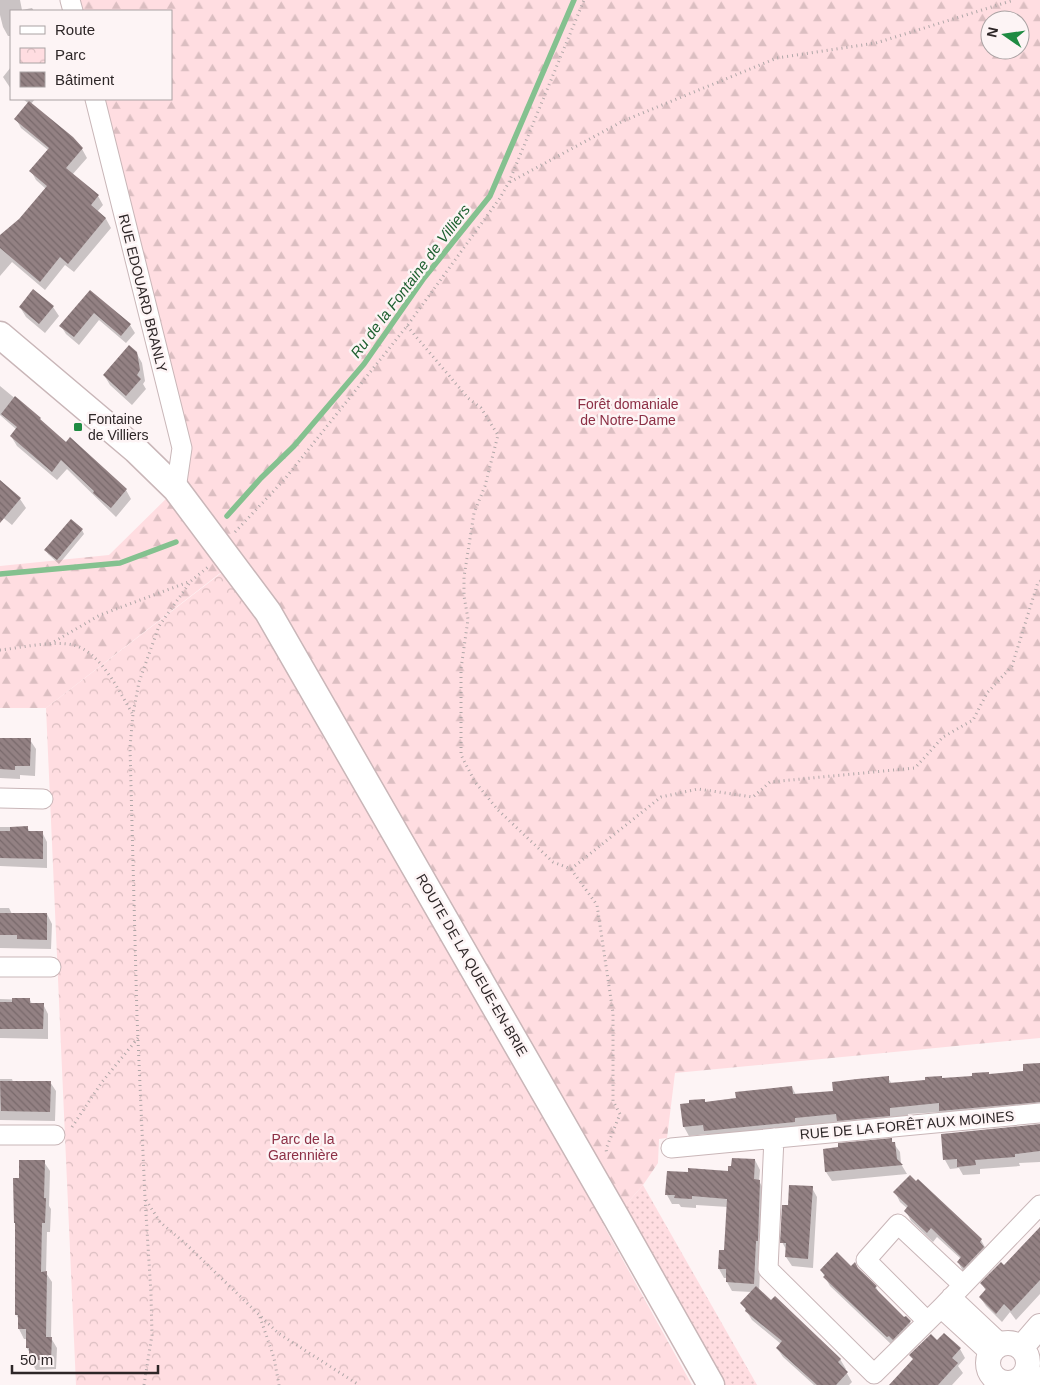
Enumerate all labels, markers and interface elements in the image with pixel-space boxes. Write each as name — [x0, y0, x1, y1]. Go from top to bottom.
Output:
legend — [10, 10, 172, 100]
north arrow — [980, 10, 1030, 60]
text: Route — [55, 21, 95, 38]
text: N — [983, 25, 1001, 39]
text: Parc — [55, 46, 86, 63]
text: Bâtiment — [55, 71, 115, 88]
water label: Ru de la Fontaine de Villiers — [347, 201, 473, 361]
street label: RUE EDOUARD BRANLY — [116, 212, 171, 374]
park label: Forêt domaniale de Notre-Dame — [577, 396, 679, 428]
place label: Fontaine de Villiers — [88, 411, 148, 443]
marker: Fontaine de Villiers — [72, 421, 84, 433]
street label: ROUTE DE LA QUEUE-EN-BRIE — [413, 871, 531, 1059]
street label: RUE DE LA FORÊT AUX MOINES — [799, 1108, 1015, 1142]
park label: Parc de la Garennière — [268, 1131, 338, 1163]
scale bar — [12, 1342, 159, 1374]
text: 50 m — [20, 1351, 53, 1368]

